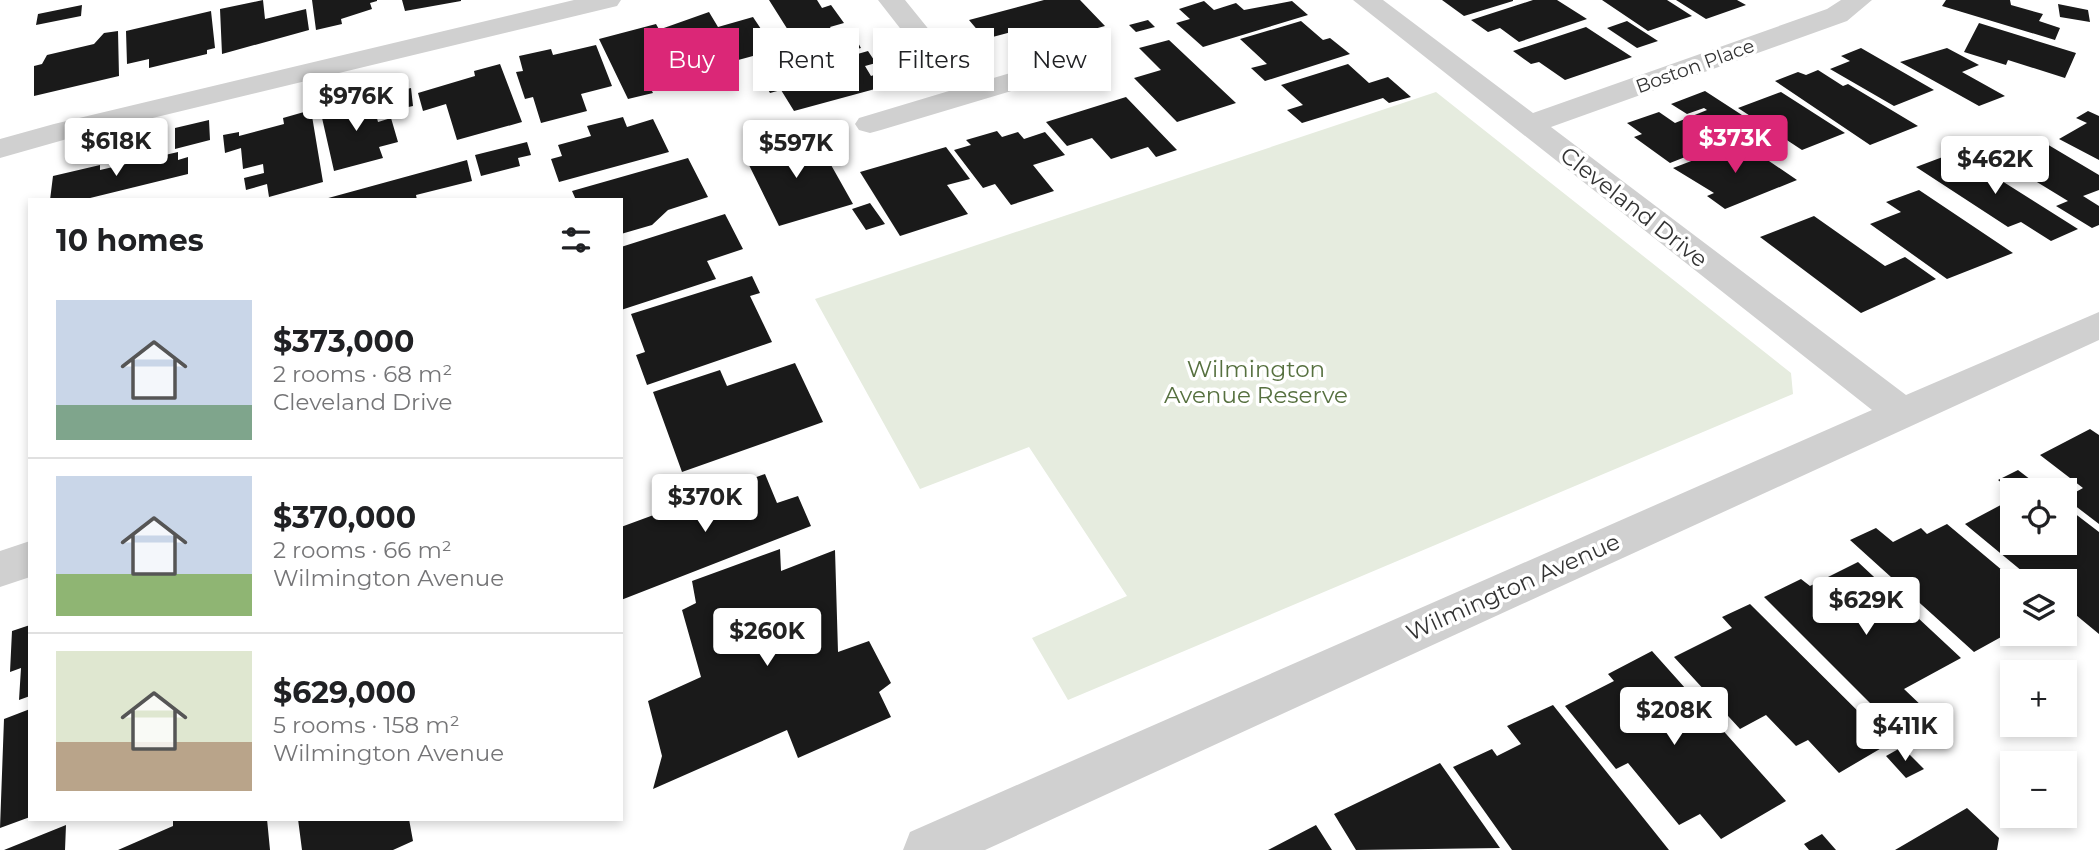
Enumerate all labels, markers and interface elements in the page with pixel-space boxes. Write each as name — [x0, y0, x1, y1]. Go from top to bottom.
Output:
chip: Buy — [644, 28, 739, 91]
chip: Rent — [753, 28, 859, 91]
chip: Filters — [873, 28, 994, 91]
chip: New — [1008, 28, 1111, 91]
street label: Boston Place — [1633, 34, 1757, 98]
pin: $976K — [307, 74, 405, 133]
text: $976K — [319, 82, 393, 110]
pin: $373K — [1686, 116, 1784, 175]
pin: $618K — [67, 118, 165, 178]
pin: $597K — [747, 120, 845, 180]
text: $373K — [1699, 124, 1771, 152]
text: $618K — [81, 127, 151, 155]
text: $597K — [759, 129, 833, 157]
pin: $462K — [1946, 136, 2044, 196]
street label: Cleveland Drive — [1555, 141, 1713, 273]
text: $462K — [1957, 145, 2033, 173]
icon: filters — [557, 221, 595, 259]
text: 10 homes — [56, 222, 204, 259]
text: $373,000 — [273, 323, 414, 360]
icon: home — [112, 328, 196, 412]
park label: Wilmington Avenue Reserve — [1164, 355, 1348, 409]
text: 2 rooms · 68 m² — [273, 360, 452, 388]
text: Cleveland Drive — [273, 388, 452, 416]
pin: $370K — [656, 475, 754, 534]
map controls — [2000, 478, 2077, 828]
button: locate — [2000, 478, 2077, 555]
text: $370K — [668, 483, 742, 511]
text: $370,000 — [273, 499, 416, 536]
icon: home — [112, 504, 196, 588]
street label: Wilmington Avenue — [1402, 527, 1624, 647]
text: 2 rooms · 66 m² — [273, 536, 452, 564]
text: Wilmington Avenue — [273, 564, 504, 592]
button: layers — [2000, 569, 2077, 646]
pin: $629K — [1817, 578, 1915, 637]
text: $629K — [1829, 586, 1903, 614]
pin: $260K — [718, 608, 816, 668]
text: $260K — [729, 617, 805, 645]
button: + — [2000, 660, 2077, 737]
text: $629,000 — [273, 674, 416, 711]
icon: home — [112, 679, 196, 763]
pin: $208K — [1625, 688, 1723, 747]
text: $208K — [1636, 696, 1712, 724]
pin: $411K — [1856, 704, 1954, 763]
text: 5 rooms · 158 m² — [273, 711, 460, 739]
text: $411K — [1872, 712, 1938, 740]
text: Wilmington Avenue — [273, 739, 504, 767]
button: − — [2000, 751, 2077, 828]

